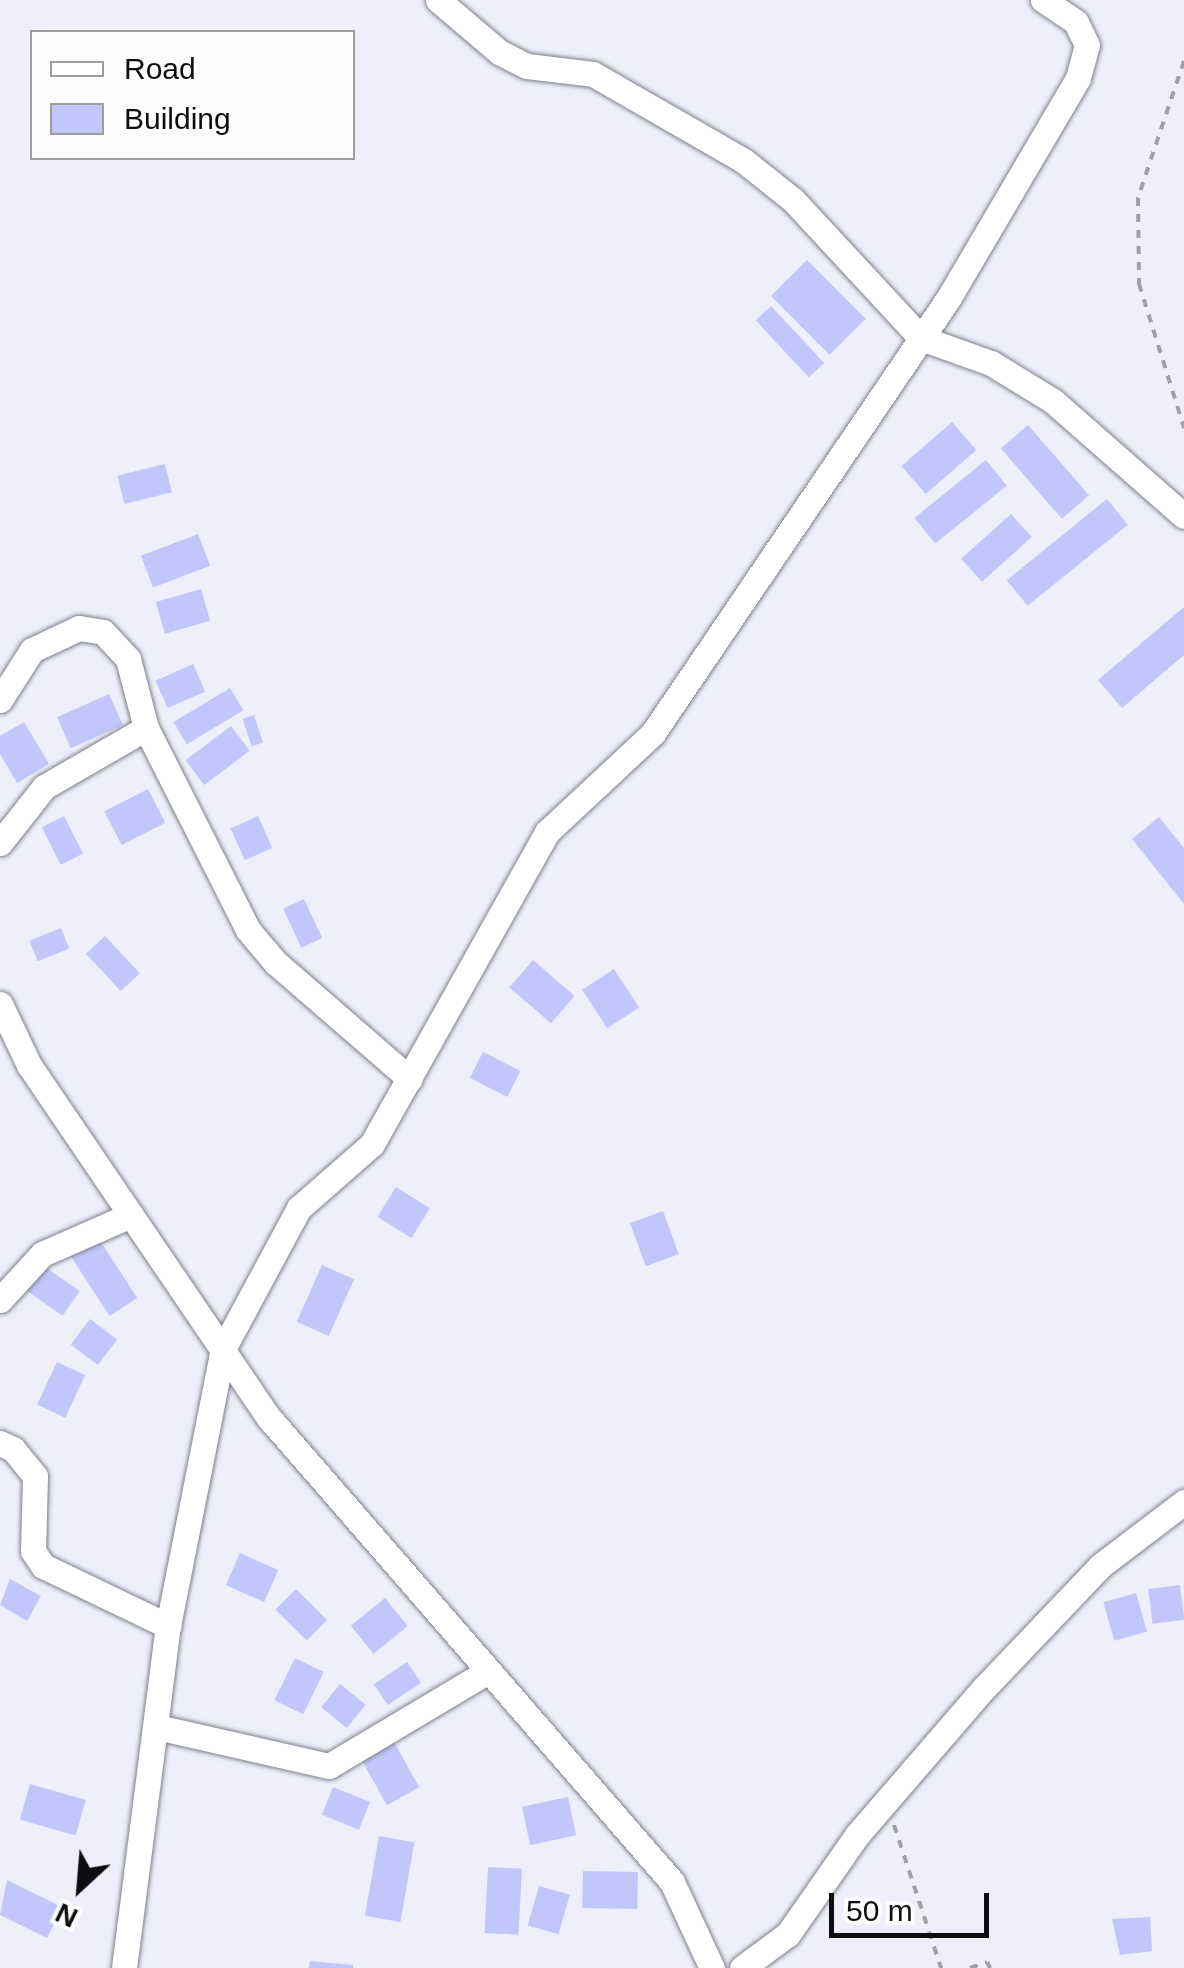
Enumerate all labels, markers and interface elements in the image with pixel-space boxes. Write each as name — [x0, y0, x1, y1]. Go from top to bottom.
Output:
legend — [30, 30, 355, 160]
text: Road — [124, 52, 196, 85]
text: Building — [124, 102, 231, 135]
north arrow — [30, 1838, 130, 1938]
scale bar — [834, 1873, 994, 1935]
text: 50 m — [846, 1894, 913, 1927]
text: N — [51, 1897, 83, 1934]

